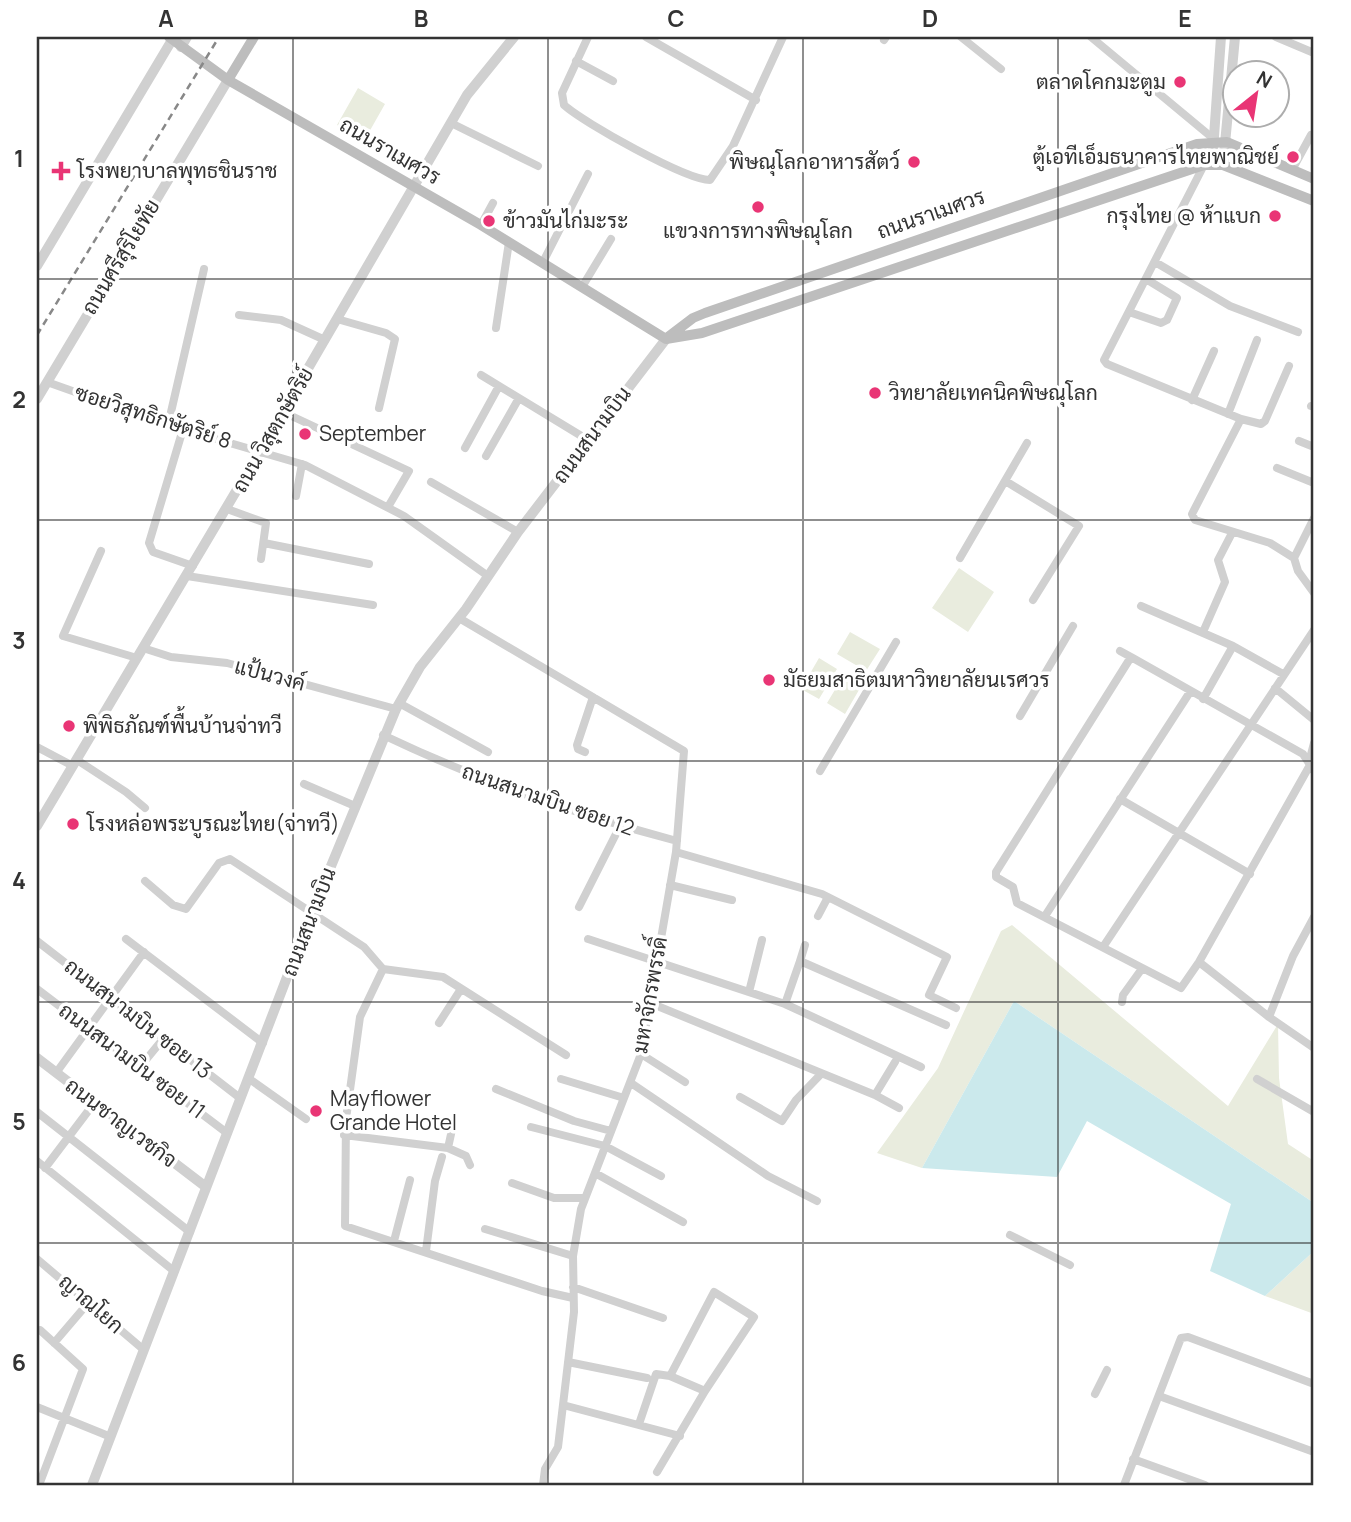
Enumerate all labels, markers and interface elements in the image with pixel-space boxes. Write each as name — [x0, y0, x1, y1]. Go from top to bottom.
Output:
text: A — [158, 2, 174, 34]
text: B — [414, 2, 428, 34]
text: C — [668, 2, 685, 34]
text: D — [922, 2, 938, 34]
text: E — [1178, 2, 1192, 34]
north arrow — [1222, 60, 1292, 130]
text: N — [1252, 65, 1277, 94]
place label: ตลาดโคกมะตูม — [1036, 67, 1166, 97]
marker: ตลาดโคกมะตูม — [1172, 74, 1188, 90]
street label: ถนนราเมศวร — [335, 110, 446, 190]
text: 1 — [14, 142, 24, 174]
place label: ตู้เอทีเอ็มธนาคารไทยพาณิชย์ — [1032, 142, 1279, 172]
place label: พิษณุโลกอาหารสัตว์ — [729, 147, 900, 176]
marker: ตู้เอทีเอ็มธนาคารไทยพาณิชย์ — [1285, 149, 1301, 165]
marker: พิษณุโลกอาหารสัตว์ — [906, 154, 922, 170]
place label: โรงพยาบาลพุทธชินราช — [76, 156, 277, 185]
marker: โรงพยาบาลพุทธชินราช — [51, 161, 71, 181]
street label: ถนนราเมศวร — [873, 182, 988, 245]
street label: ถนนศรีสุริโยทัย — [75, 194, 166, 320]
marker: แขวงการทางพิษณุโลก — [750, 199, 766, 215]
place label: กรุงไทย @ ห้าแบก — [1106, 201, 1261, 230]
place label: ข้าวมันไก่มะระ — [503, 206, 628, 234]
marker: กรุงไทย @ ห้าแบก — [1267, 208, 1283, 224]
marker: ข้าวมันไก่มะระ — [481, 213, 497, 229]
place label: แขวงการทางพิษณุโลก — [663, 216, 853, 245]
street label: ถนน วิสุตกษัตริย์ — [225, 362, 320, 498]
street label: ซอยวิสุทธิกษัตริย์ 8 — [71, 378, 235, 456]
place label: วิทยาลัยเทคนิคพิษณุโลก — [889, 378, 1098, 407]
street label: ถนนสนามบิน — [546, 380, 637, 489]
text: 2 — [12, 383, 26, 415]
marker: วิทยาลัยเทคนิคพิษณุโลก — [867, 385, 883, 401]
place label: September — [319, 419, 427, 447]
marker: September — [297, 426, 313, 442]
text: 3 — [12, 624, 26, 656]
street label: แป้นวงค์ — [232, 651, 309, 697]
place label: มัธยมสาธิตมหาวิทยาลัยนเรศวร — [783, 665, 1050, 693]
marker: มัธยมสาธิตมหาวิทยาลัยนเรศวร — [761, 672, 777, 688]
place label: พิพิธภัณฑ์พื้นบ้านจ่าทวี — [83, 706, 282, 739]
marker: พิพิธภัณฑ์พื้นบ้านจ่าทวี — [61, 718, 77, 734]
street label: ถนนสนามบิน ซอย 12 — [459, 756, 638, 842]
place label: โรงหล่อพระบูรณะไทย(จ่าทวี) — [86, 809, 340, 839]
marker: โรงหล่อพระบูรณะไทย(จ่าทวี) — [65, 816, 81, 832]
street label: ถนนสนามบิน — [274, 863, 342, 980]
text: 4 — [12, 864, 26, 896]
street label: มหาจักรพรรดิ์ — [620, 933, 673, 1055]
street label: ถนนสนามบิน ซอย 13 — [59, 952, 218, 1085]
street label: ถนนสนามบิน ซอย 11 — [54, 996, 212, 1125]
street label: ถนนชาญเวชกิจ — [60, 1071, 183, 1173]
place label: Mayflower Grande Hotel — [330, 1084, 457, 1136]
marker: Mayflower Grande Hotel — [308, 1103, 324, 1119]
text: 5 — [12, 1105, 26, 1137]
street label: ญาณโยก — [53, 1267, 130, 1339]
text: 6 — [12, 1346, 26, 1378]

